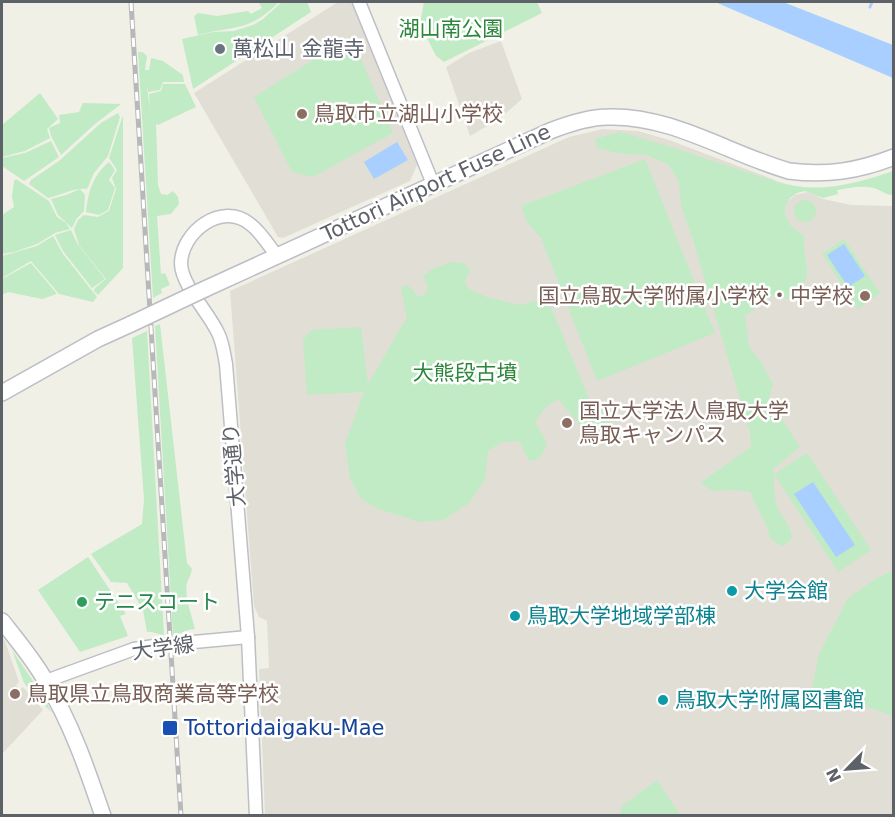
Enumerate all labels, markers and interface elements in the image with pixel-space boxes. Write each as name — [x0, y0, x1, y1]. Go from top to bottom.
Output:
park label: 湖山南公園 — [399, 17, 504, 41]
place label: 萬松山 金龍寺 — [232, 37, 365, 61]
marker: 萬松山 金龍寺 — [213, 42, 227, 56]
place label: 鳥取市立湖山小学校 — [314, 102, 503, 126]
marker: 鳥取市立湖山小学校 — [295, 107, 309, 121]
street label: Tottori Airport Fuse Line — [317, 119, 554, 247]
place label: 国立鳥取大学附属小学校・中学校 — [538, 284, 853, 308]
marker: 国立鳥取大学附属小学校・中学校 — [858, 289, 872, 303]
park label: 大熊段古墳 — [413, 361, 518, 385]
place label: 国立大学法人鳥取大学 鳥取キャンパス — [579, 399, 789, 447]
marker: 国立大学法人鳥取大学 鳥取キャンパス — [560, 416, 574, 430]
street label: 大学通り — [218, 422, 250, 508]
place label: 大学会館 — [744, 579, 828, 603]
marker: 大学会館 — [725, 584, 739, 598]
place label: テニスコート — [94, 590, 220, 614]
marker: テニスコート — [75, 595, 89, 609]
place label: 鳥取大学地域学部棟 — [527, 604, 716, 628]
marker: 鳥取大学地域学部棟 — [508, 609, 522, 623]
street label: 大学線 — [130, 632, 196, 664]
place label: 鳥取県立鳥取商業高等学校 — [27, 682, 279, 706]
marker: 鳥取県立鳥取商業高等学校 — [8, 687, 22, 701]
place label: 鳥取大学附属図書館 — [675, 688, 864, 712]
marker: 鳥取大学附属図書館 — [656, 693, 670, 707]
place label: Tottoridaigaku-Mae — [183, 716, 384, 740]
marker: Tottoridaigaku-Mae — [161, 719, 179, 737]
north arrow — [817, 739, 877, 799]
text: N — [822, 765, 845, 785]

